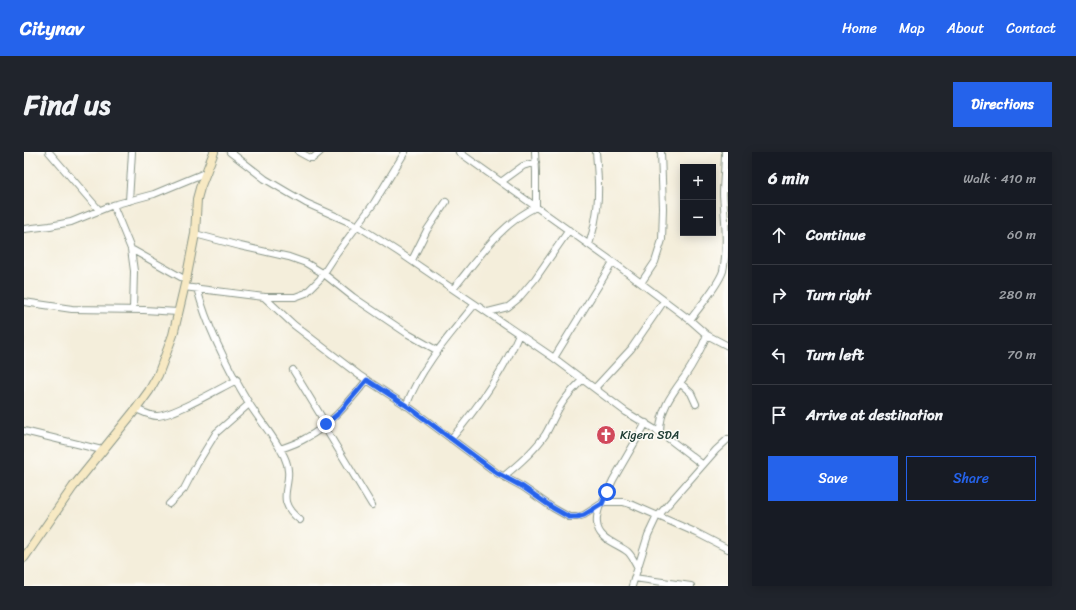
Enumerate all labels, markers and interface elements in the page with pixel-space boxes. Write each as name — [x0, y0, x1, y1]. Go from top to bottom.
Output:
text: Citynav — [20, 12, 84, 45]
text: Home — [842, 16, 877, 41]
text: Map — [899, 16, 925, 41]
text: About — [947, 16, 984, 41]
text: Contact — [1006, 16, 1056, 41]
text: Find us — [24, 80, 111, 129]
button: Directions — [953, 82, 1052, 127]
text: 6 min — [768, 163, 809, 193]
map controls — [680, 164, 716, 236]
button: + — [680, 164, 716, 200]
text: Walk · 410 m — [963, 167, 1036, 190]
button: − — [680, 200, 716, 236]
text: Continue — [806, 222, 866, 248]
text: 60 m — [1007, 223, 1036, 246]
icon: ahead — [768, 224, 790, 246]
text: Turn right — [806, 282, 871, 308]
text: 280 m — [999, 283, 1036, 306]
icon: right — [768, 284, 790, 306]
text: Turn left — [806, 342, 864, 368]
text: 70 m — [1007, 343, 1036, 366]
icon: left — [768, 344, 790, 366]
text: Arrive at destination — [806, 402, 943, 428]
icon: arrive — [768, 404, 790, 426]
route end — [317, 415, 335, 433]
church icon: Kigera SDA — [595, 424, 617, 446]
place label: Kigera SDA — [620, 424, 680, 446]
button: Save — [768, 456, 898, 501]
button: Share — [906, 456, 1036, 501]
route start — [598, 483, 616, 501]

